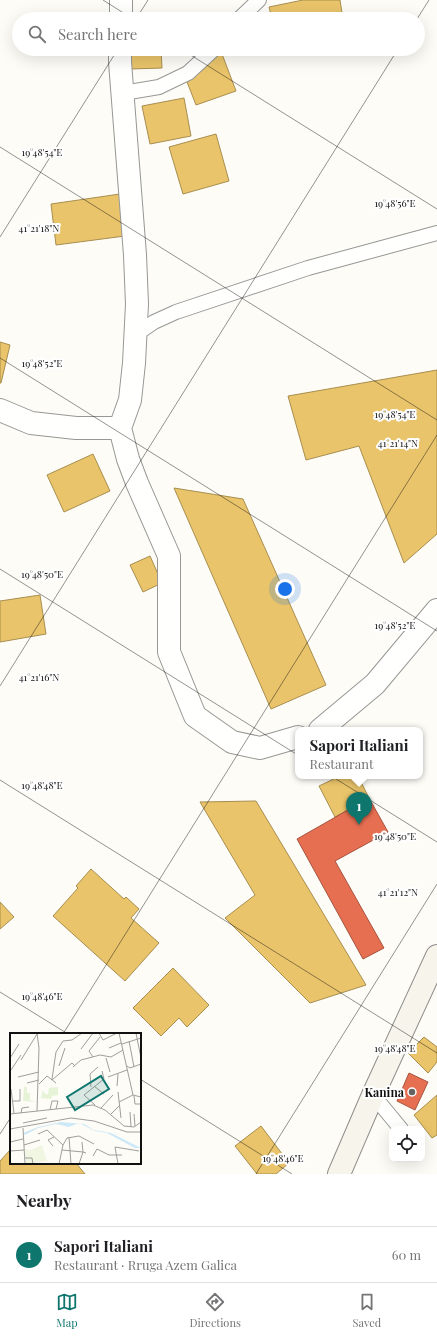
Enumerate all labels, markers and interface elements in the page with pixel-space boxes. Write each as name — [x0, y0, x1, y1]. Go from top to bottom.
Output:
search box — [12, 12, 425, 56]
icon: search — [26, 23, 48, 45]
text: Search here — [58, 24, 137, 44]
text: 19°48'54"E — [22, 145, 62, 159]
text: 19°48'56"E — [374, 196, 416, 210]
text: 41°21'18"N — [19, 221, 59, 235]
text: 19°48'52"E — [22, 356, 62, 370]
text: 19°48'54"E — [375, 407, 415, 421]
text: 41°21'14"N — [378, 436, 418, 450]
text: 19°48'50"E — [21, 567, 63, 581]
your location — [275, 579, 295, 599]
text: 19°48'52"E — [375, 618, 415, 632]
text: 41°21'16"N — [19, 670, 59, 684]
popup — [295, 727, 423, 779]
text: Sapori Italiani — [310, 735, 408, 755]
text: Restaurant — [310, 755, 374, 772]
text: 19°48'48"E — [21, 778, 63, 792]
pin: 1 — [346, 792, 372, 825]
text: 19°48'50"E — [374, 829, 416, 843]
text: 41°21'12"N — [378, 885, 418, 899]
text: 19°48'46"E — [21, 989, 63, 1003]
inset map — [10, 1033, 141, 1164]
text: 19°48'48"E — [374, 1041, 416, 1055]
place label: Kanina — [364, 1084, 405, 1100]
marker: Kanina — [407, 1087, 417, 1097]
map controls — [389, 1126, 425, 1162]
button: locate — [389, 1126, 425, 1162]
text: 19°48'46"E — [262, 1151, 304, 1165]
text: Nearby — [16, 1189, 71, 1211]
text: Sapori Italiani — [54, 1236, 153, 1256]
text: 1 — [27, 1246, 31, 1263]
text: 60 m — [392, 1246, 421, 1263]
text: Restaurant · Rruga Azem Galica — [54, 1256, 237, 1273]
tab: Map — [56, 1291, 78, 1330]
tab: Directions — [189, 1291, 241, 1330]
tab: Saved — [353, 1291, 381, 1330]

